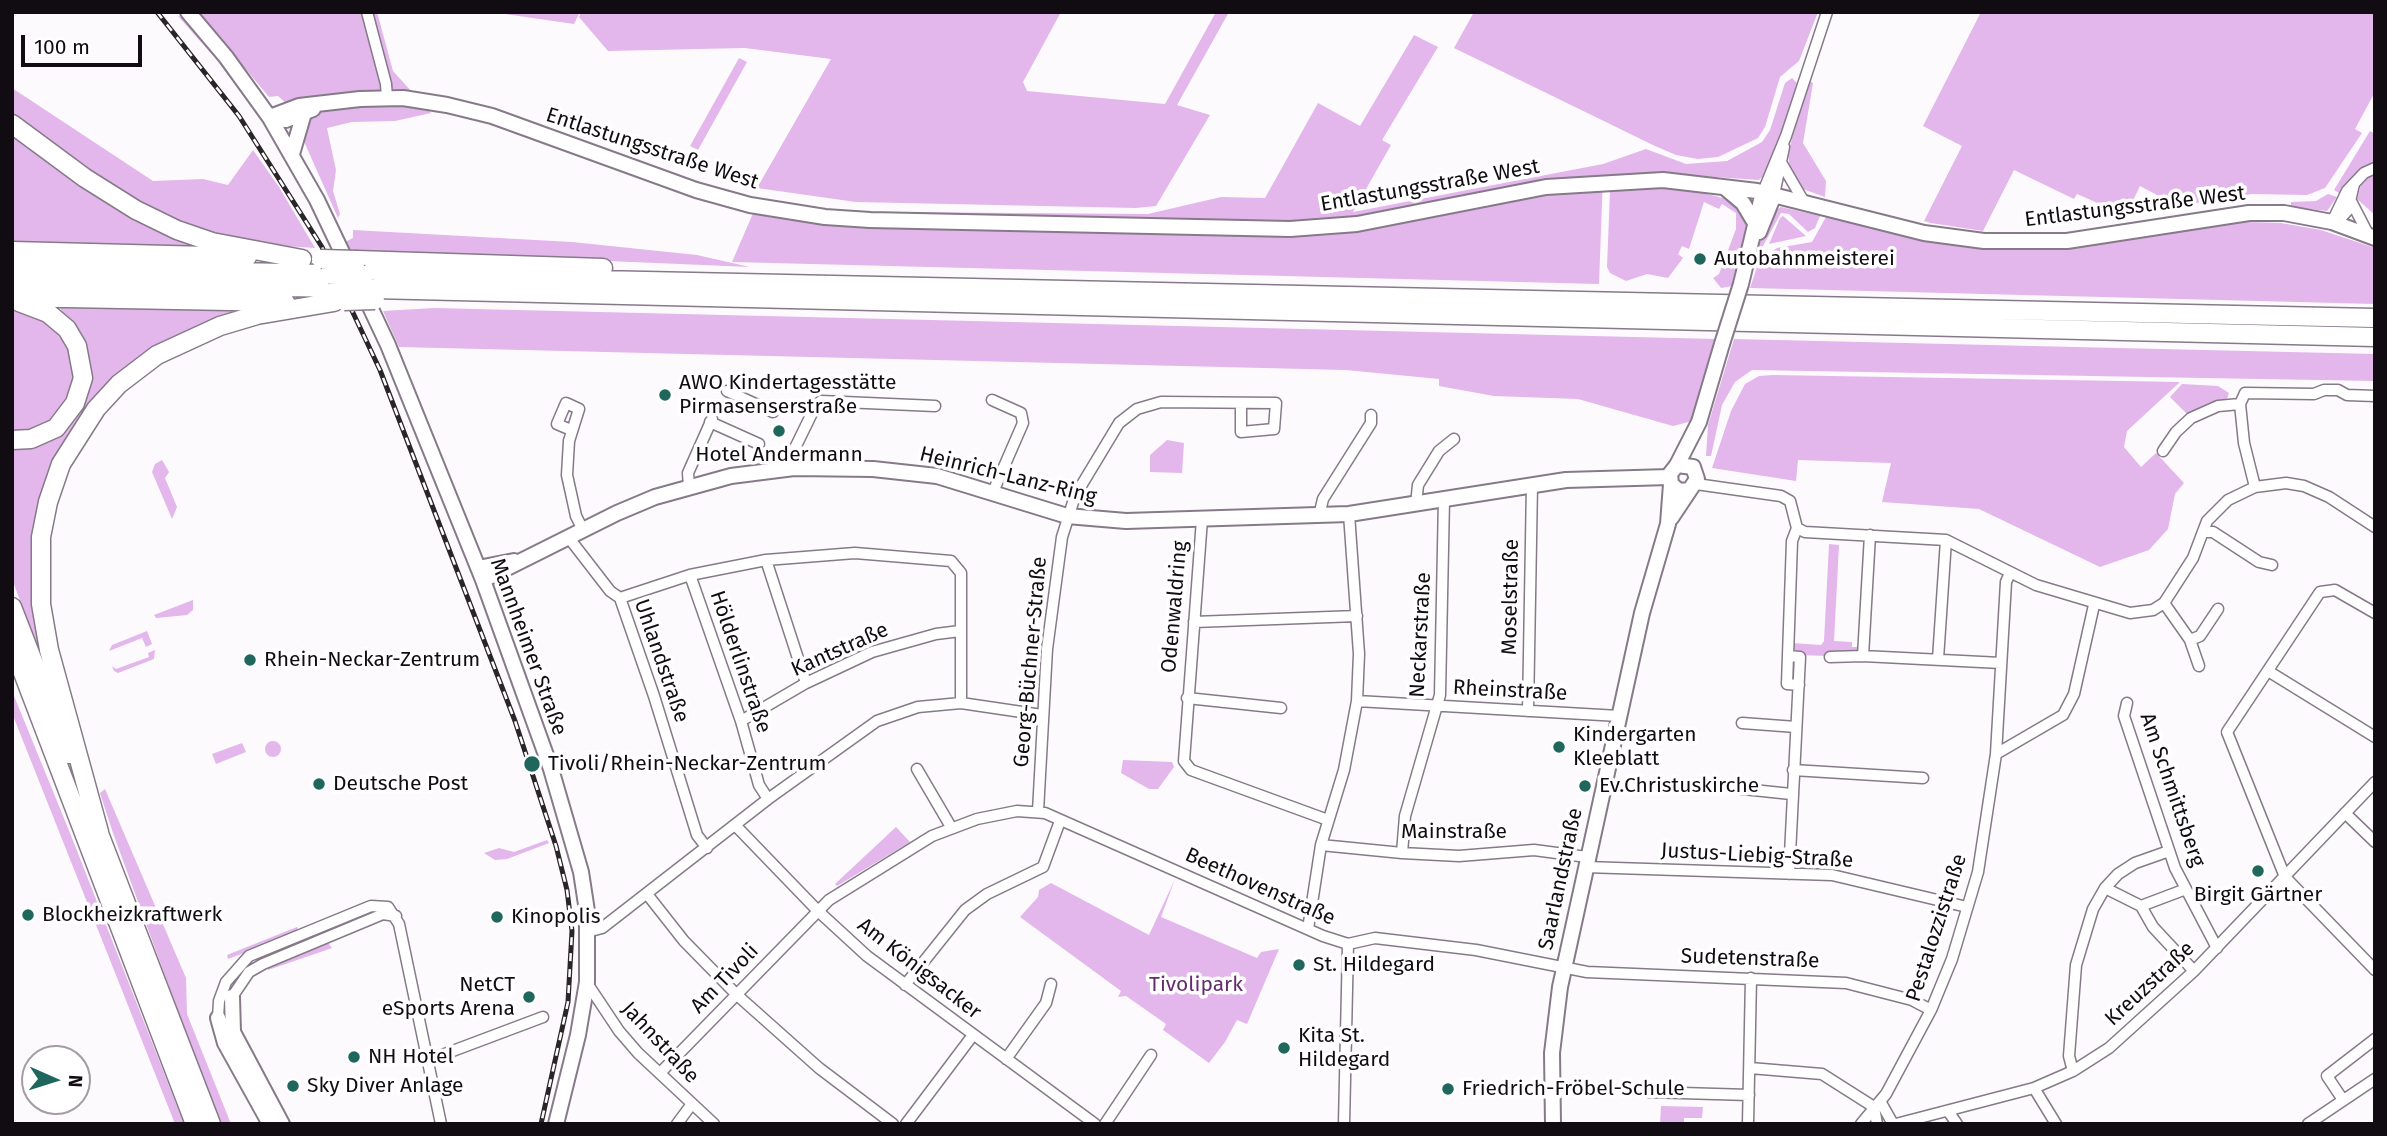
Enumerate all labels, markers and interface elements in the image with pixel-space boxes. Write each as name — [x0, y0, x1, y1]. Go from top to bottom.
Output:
scale bar — [24, 21, 145, 65]
text: 100 m — [34, 34, 90, 60]
street label: Entlastungsstraße West — [543, 103, 761, 195]
street label: Entlastungsstraße West — [1319, 154, 1541, 218]
street label: Entlastungsstraße West — [2023, 181, 2247, 233]
place label: Autobahnmeisterei — [1714, 246, 1895, 272]
marker: Autobahnmeisterei — [1692, 251, 1708, 267]
place label: AWO Kindertagesstätte Pirmasenserstraße — [679, 370, 896, 420]
marker: AWO Kindertagesstätte Pirmasenserstraße — [657, 387, 673, 403]
marker: Hotel Andermann — [771, 423, 787, 439]
place label: Hotel Andermann — [695, 442, 863, 468]
street label: Heinrich-Lanz-Ring — [917, 442, 1099, 510]
street label: Moselstraße — [1497, 539, 1525, 655]
street label: Odenwaldring — [1157, 540, 1193, 674]
street label: Mannheimer Straße — [484, 555, 572, 739]
street label: Georg-Büchner-Straße — [1009, 555, 1053, 769]
street label: Neckarstraße — [1405, 572, 1437, 698]
street label: Hölderlinstraße — [704, 587, 776, 737]
street label: Uhlandstraße — [628, 596, 694, 726]
street label: Kantstraße — [788, 617, 892, 683]
place label: Rhein-Neckar-Zentrum — [264, 647, 480, 673]
marker: Rhein-Neckar-Zentrum — [242, 652, 258, 668]
street label: Rheinstraße — [1452, 675, 1568, 707]
street label: Am Schmittsberg — [2134, 710, 2210, 870]
place label: Kindergarten Kleeblatt — [1573, 722, 1696, 772]
marker: Kindergarten Kleeblatt — [1551, 739, 1567, 755]
place label: Tivoli/Rhein-Neckar-Zentrum — [548, 751, 827, 777]
marker: Tivoli/Rhein-Neckar-Zentrum — [522, 754, 542, 774]
place label: Deutsche Post — [333, 771, 468, 797]
place label: Ev.Christuskirche — [1599, 773, 1759, 799]
marker: Deutsche Post — [311, 776, 327, 792]
marker: Ev.Christuskirche — [1577, 778, 1593, 794]
street label: Saarlandstraße — [1534, 806, 1588, 952]
street label: Mainstraße — [1401, 819, 1507, 845]
street label: Justus-Liebig-Straße — [1660, 838, 1854, 874]
street label: Beethovenstraße — [1181, 843, 1339, 931]
street label: Pestalozzistraße — [1901, 851, 1973, 1005]
marker: Birgit Gärtner — [2250, 863, 2266, 879]
place label: Birgit Gärtner — [2194, 882, 2322, 908]
place label: Blockheizkraftwerk — [42, 902, 222, 928]
place label: Kinopolis — [511, 904, 600, 930]
marker: Blockheizkraftwerk — [20, 907, 36, 923]
marker: Kinopolis — [489, 909, 505, 925]
street label: Am Königsacker — [852, 913, 986, 1025]
street label: Kreuzstraße — [2100, 936, 2200, 1032]
street label: Am Tivoli — [686, 939, 764, 1019]
street label: Sudetenstraße — [1680, 944, 1820, 974]
place label: St. Hildegard — [1313, 952, 1435, 978]
marker: St. Hildegard — [1291, 957, 1307, 973]
place label: NetCT eSports Arena — [382, 972, 515, 1022]
park label: Tivolipark — [1149, 972, 1243, 998]
marker: NetCT eSports Arena — [521, 989, 537, 1005]
street label: Jahnstraße — [616, 997, 704, 1089]
place label: Kita St. Hildegard — [1298, 1023, 1390, 1073]
marker: Kita St. Hildegard — [1276, 1040, 1292, 1056]
place label: NH Hotel — [368, 1044, 454, 1070]
north arrow — [21, 1045, 91, 1115]
marker: NH Hotel — [346, 1049, 362, 1065]
place label: Sky Diver Anlage — [307, 1073, 464, 1099]
text: N — [64, 1074, 87, 1088]
place label: Friedrich-Fröbel-Schule — [1462, 1076, 1685, 1102]
marker: Sky Diver Anlage — [285, 1078, 301, 1094]
marker: Friedrich-Fröbel-Schule — [1440, 1081, 1456, 1097]

